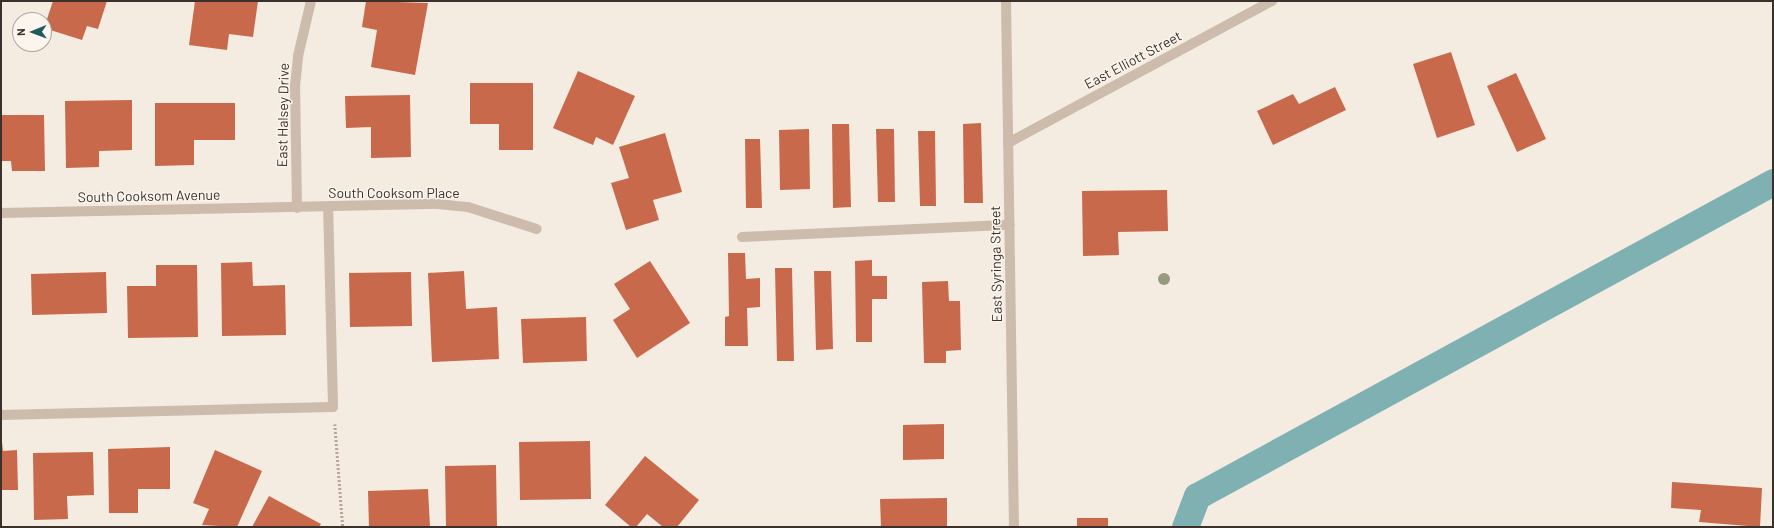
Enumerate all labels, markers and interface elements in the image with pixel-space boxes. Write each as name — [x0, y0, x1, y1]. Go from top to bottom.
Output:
north arrow — [12, 12, 52, 52]
street label: East Elliott Street — [1082, 27, 1184, 93]
text: N — [14, 28, 27, 36]
street label: East Halsey Drive — [274, 63, 292, 167]
street label: South Cooksom Place — [328, 185, 460, 201]
street label: South Cooksom Avenue — [78, 186, 220, 206]
street label: East Syringa Street — [987, 205, 1005, 323]

